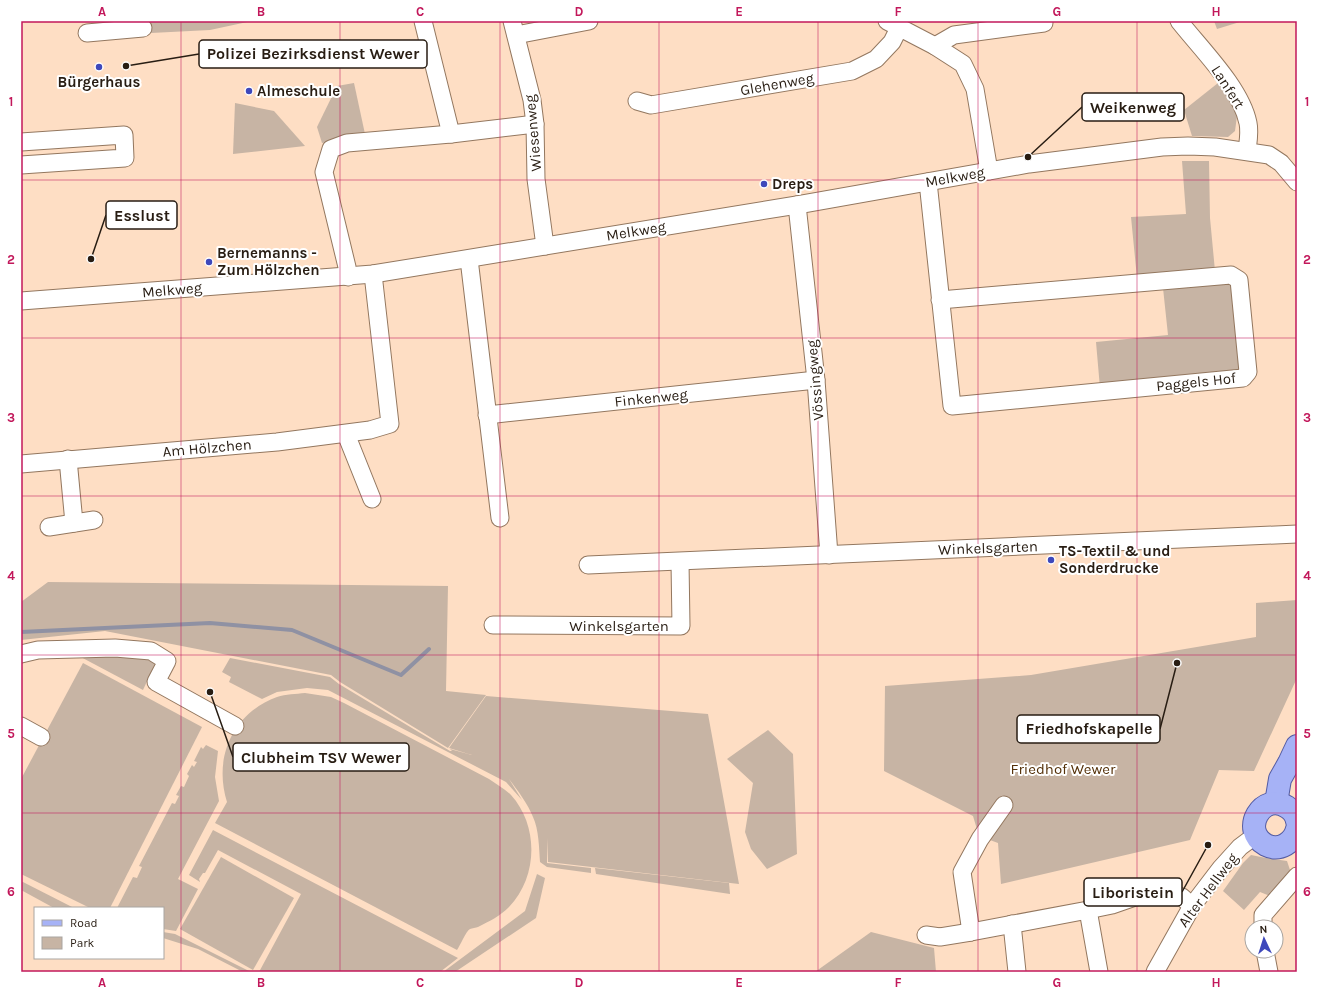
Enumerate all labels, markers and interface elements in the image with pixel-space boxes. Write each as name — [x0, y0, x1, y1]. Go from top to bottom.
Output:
text: A — [98, 4, 106, 19]
text: B — [257, 4, 265, 19]
text: C — [416, 4, 424, 19]
text: D — [575, 4, 584, 19]
text: E — [735, 4, 743, 19]
text: F — [894, 4, 902, 19]
text: G — [1053, 4, 1061, 19]
text: H — [1211, 4, 1221, 19]
callout: Polizei Bezirksdienst Wewer — [199, 40, 427, 68]
text: Polizei Bezirksdienst Wewer — [207, 44, 420, 63]
marker: Bürgerhaus — [94, 62, 104, 72]
street label: Lanfert — [1207, 62, 1249, 112]
street label: Glehenweg — [739, 69, 816, 99]
place label: Bürgerhaus — [58, 73, 141, 91]
place label: Almeschule — [257, 82, 340, 100]
marker: Almeschule — [244, 86, 254, 96]
street label: Wiesenweg — [521, 93, 545, 172]
callout: Weikenweg — [1082, 93, 1184, 121]
text: 1 — [9, 94, 13, 109]
text: 1 — [1305, 94, 1309, 109]
text: Weikenweg — [1090, 98, 1176, 117]
street label: Melkweg — [924, 163, 987, 191]
place label: Dreps — [772, 175, 813, 193]
marker: Dreps — [759, 179, 769, 189]
callout: Esslust — [106, 201, 177, 229]
text: Esslust — [114, 206, 170, 225]
street label: Melkweg — [605, 217, 668, 245]
place label: Bernemanns - Zum Hölzchen — [217, 244, 320, 279]
text: 2 — [7, 252, 15, 267]
text: 2 — [1303, 252, 1311, 267]
marker: Bernemanns - Zum Hölzchen — [204, 257, 214, 267]
street label: Melkweg — [141, 278, 203, 302]
street label: Vössingweg — [802, 338, 827, 421]
street label: Paggels Hof — [1155, 369, 1238, 395]
street label: Finkenweg — [613, 385, 689, 411]
text: 3 — [7, 410, 15, 425]
text: 3 — [1303, 410, 1311, 425]
street label: Am Hölzchen — [162, 435, 252, 461]
street label: Winkelsgarten — [938, 537, 1038, 559]
place label: TS-Textil & und Sonderdrucke — [1059, 542, 1171, 577]
marker: TS-Textil & und Sonderdrucke — [1046, 555, 1056, 565]
text: 4 — [7, 568, 15, 583]
text: 4 — [1303, 568, 1311, 583]
street label: Winkelsgarten — [569, 617, 669, 635]
callout: Friedhofskapelle — [1017, 715, 1160, 743]
text: Friedhofskapelle — [1025, 719, 1153, 738]
text: 5 — [7, 726, 15, 741]
text: 5 — [1303, 726, 1311, 741]
callout: Clubheim TSV Wewer — [233, 743, 409, 771]
text: Clubheim TSV Wewer — [241, 748, 402, 767]
park label: Friedhof Wewer — [1011, 760, 1116, 778]
street label: Alter Hellweg — [1174, 849, 1242, 931]
callout: Liboristein — [1084, 878, 1182, 906]
text: Liboristein — [1092, 883, 1174, 902]
text: 6 — [7, 884, 15, 899]
text: 6 — [1303, 884, 1311, 899]
legend — [34, 907, 164, 959]
text: Road — [70, 916, 98, 930]
north arrow — [1244, 919, 1284, 959]
text: N — [1259, 923, 1268, 936]
text: Park — [70, 936, 95, 950]
text: A — [98, 975, 106, 990]
text: B — [257, 975, 265, 990]
text: C — [416, 975, 424, 990]
text: D — [575, 975, 584, 990]
text: E — [735, 975, 743, 990]
text: F — [894, 975, 902, 990]
text: G — [1053, 975, 1061, 990]
text: H — [1211, 975, 1221, 990]

